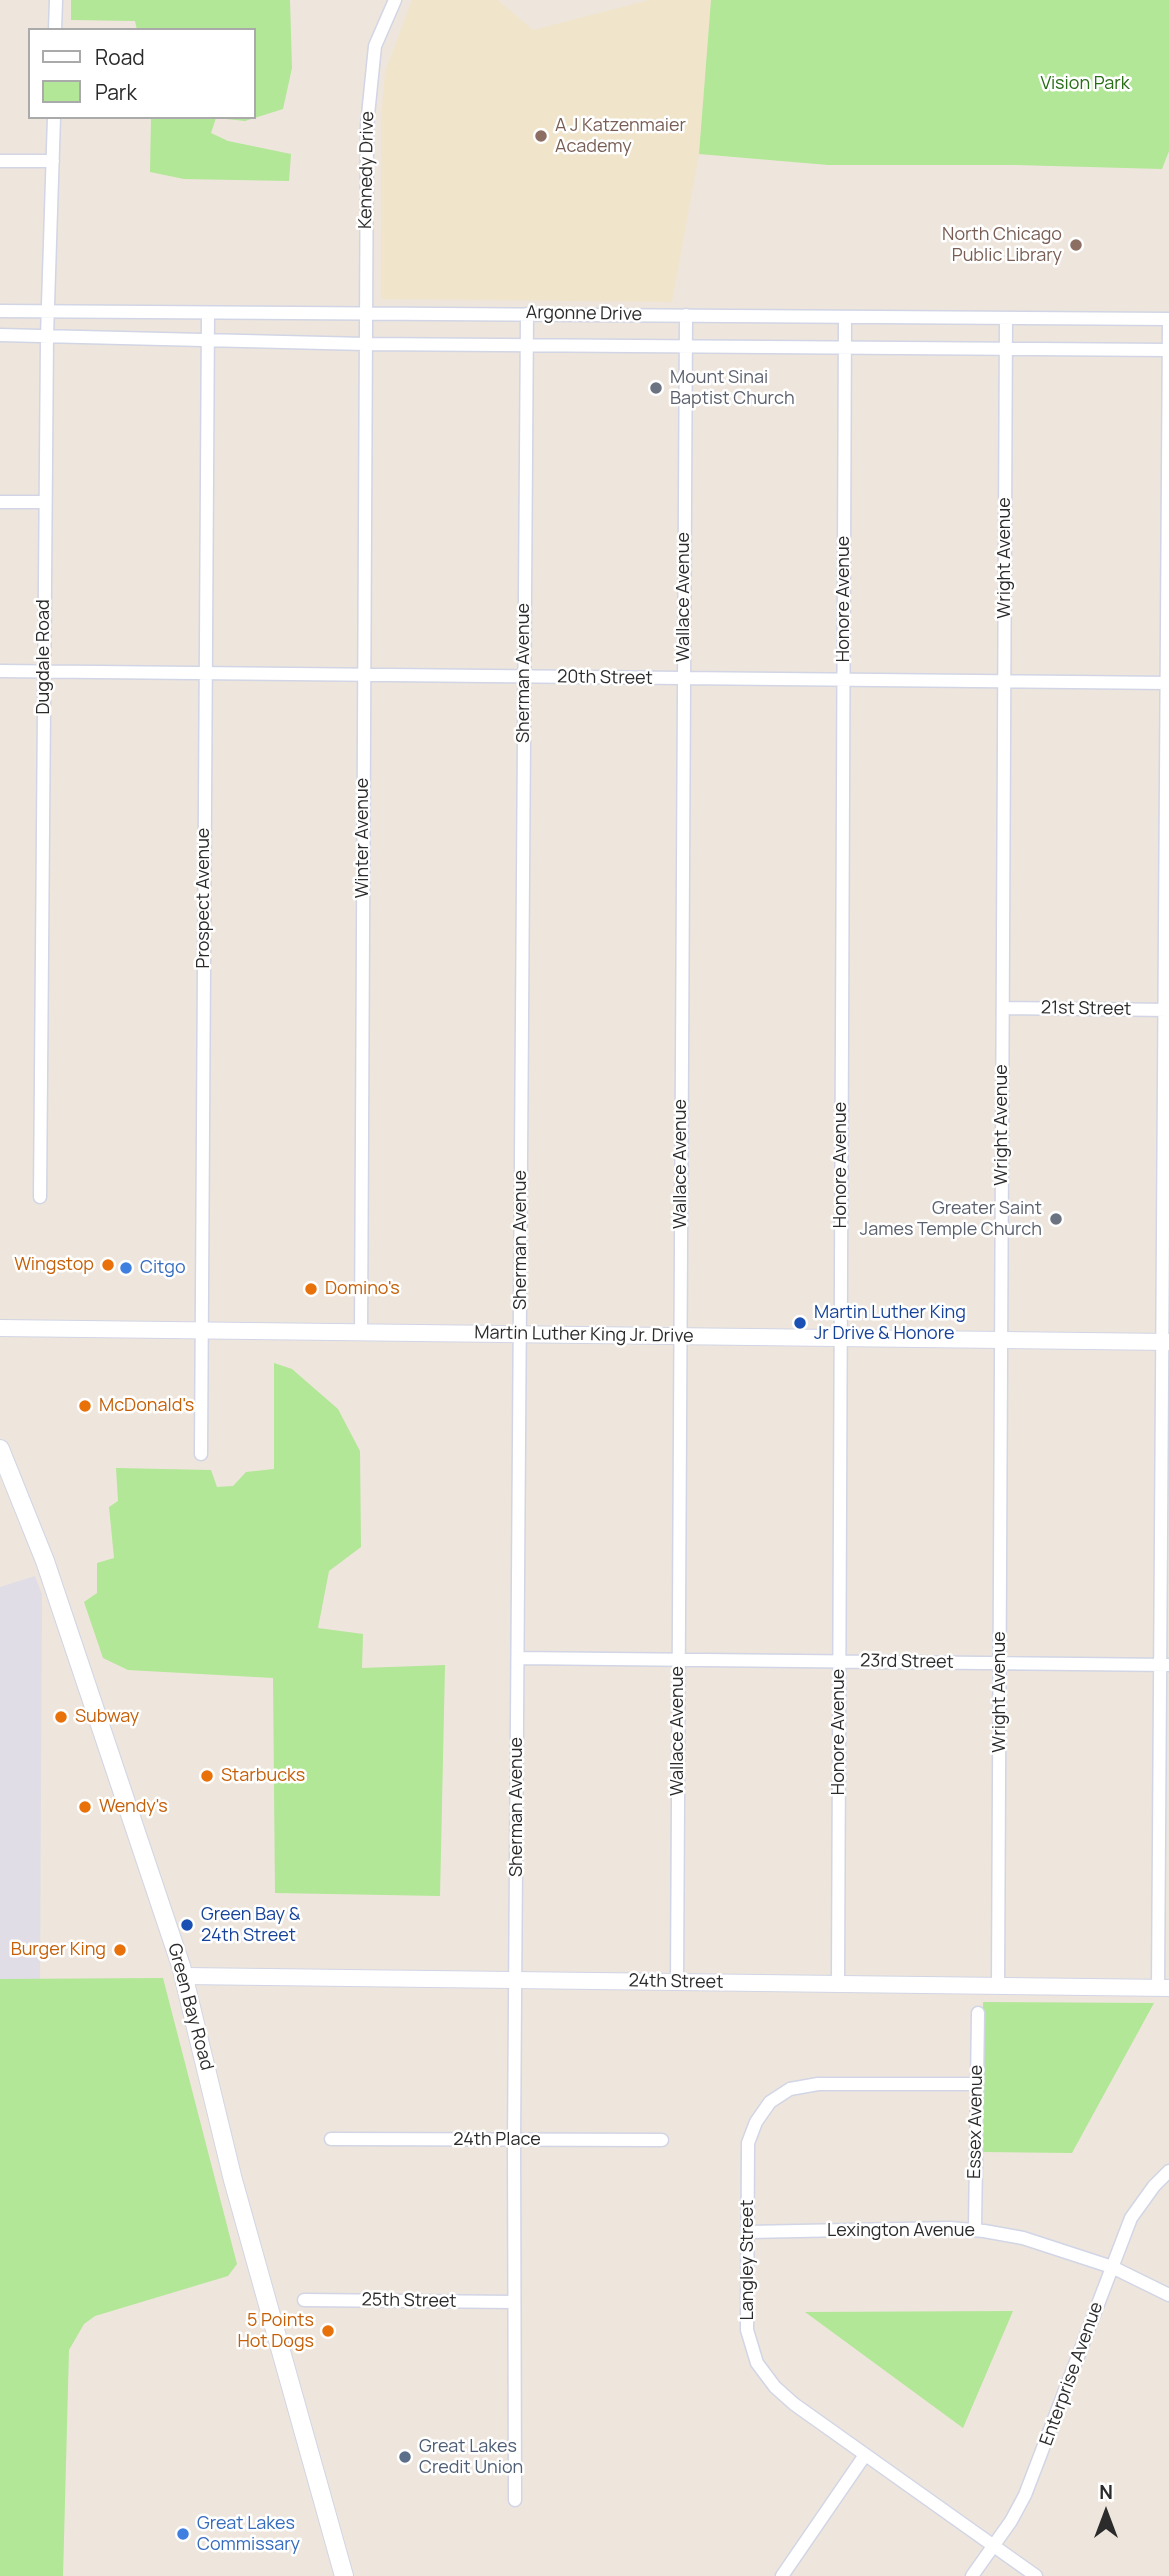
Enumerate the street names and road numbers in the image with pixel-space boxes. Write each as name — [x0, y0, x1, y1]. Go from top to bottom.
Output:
street label: Kennedy Drive — [355, 111, 379, 229]
street label: Argonne Drive — [526, 302, 642, 326]
street label: Wright Avenue — [994, 497, 1016, 619]
street label: Wallace Avenue — [673, 532, 695, 662]
street label: Honore Avenue — [833, 536, 855, 662]
street label: Dugdale Road — [33, 599, 55, 715]
street label: Sherman Avenue — [513, 603, 535, 743]
street label: 20th Street — [557, 666, 653, 690]
street label: Winter Avenue — [352, 778, 374, 898]
street label: Prospect Avenue — [193, 828, 215, 968]
street label: 21st Street — [1041, 997, 1131, 1021]
street label: Wright Avenue — [991, 1064, 1013, 1186]
street label: Wallace Avenue — [670, 1099, 692, 1229]
street label: Honore Avenue — [830, 1102, 852, 1228]
street label: Sherman Avenue — [510, 1170, 532, 1310]
street label: Martin Luther King Jr. Drive — [474, 1322, 694, 1348]
street label: Wright Avenue — [989, 1631, 1011, 1753]
street label: 23rd Street — [860, 1650, 954, 1674]
street label: Wallace Avenue — [667, 1666, 689, 1796]
street label: Honore Avenue — [828, 1669, 850, 1795]
street label: Sherman Avenue — [506, 1737, 528, 1877]
street label: Green Bay Road — [163, 1941, 217, 2073]
street label: 24th Street — [628, 1970, 724, 1994]
street label: Essex Avenue — [964, 2065, 988, 2179]
street label: 24th Place — [453, 2129, 541, 2151]
street label: Langley Street — [737, 2199, 759, 2321]
street label: Lexington Avenue — [827, 2220, 975, 2242]
street label: 25th Street — [361, 2289, 457, 2313]
street label: Enterprise Avenue — [1036, 2299, 1108, 2449]

